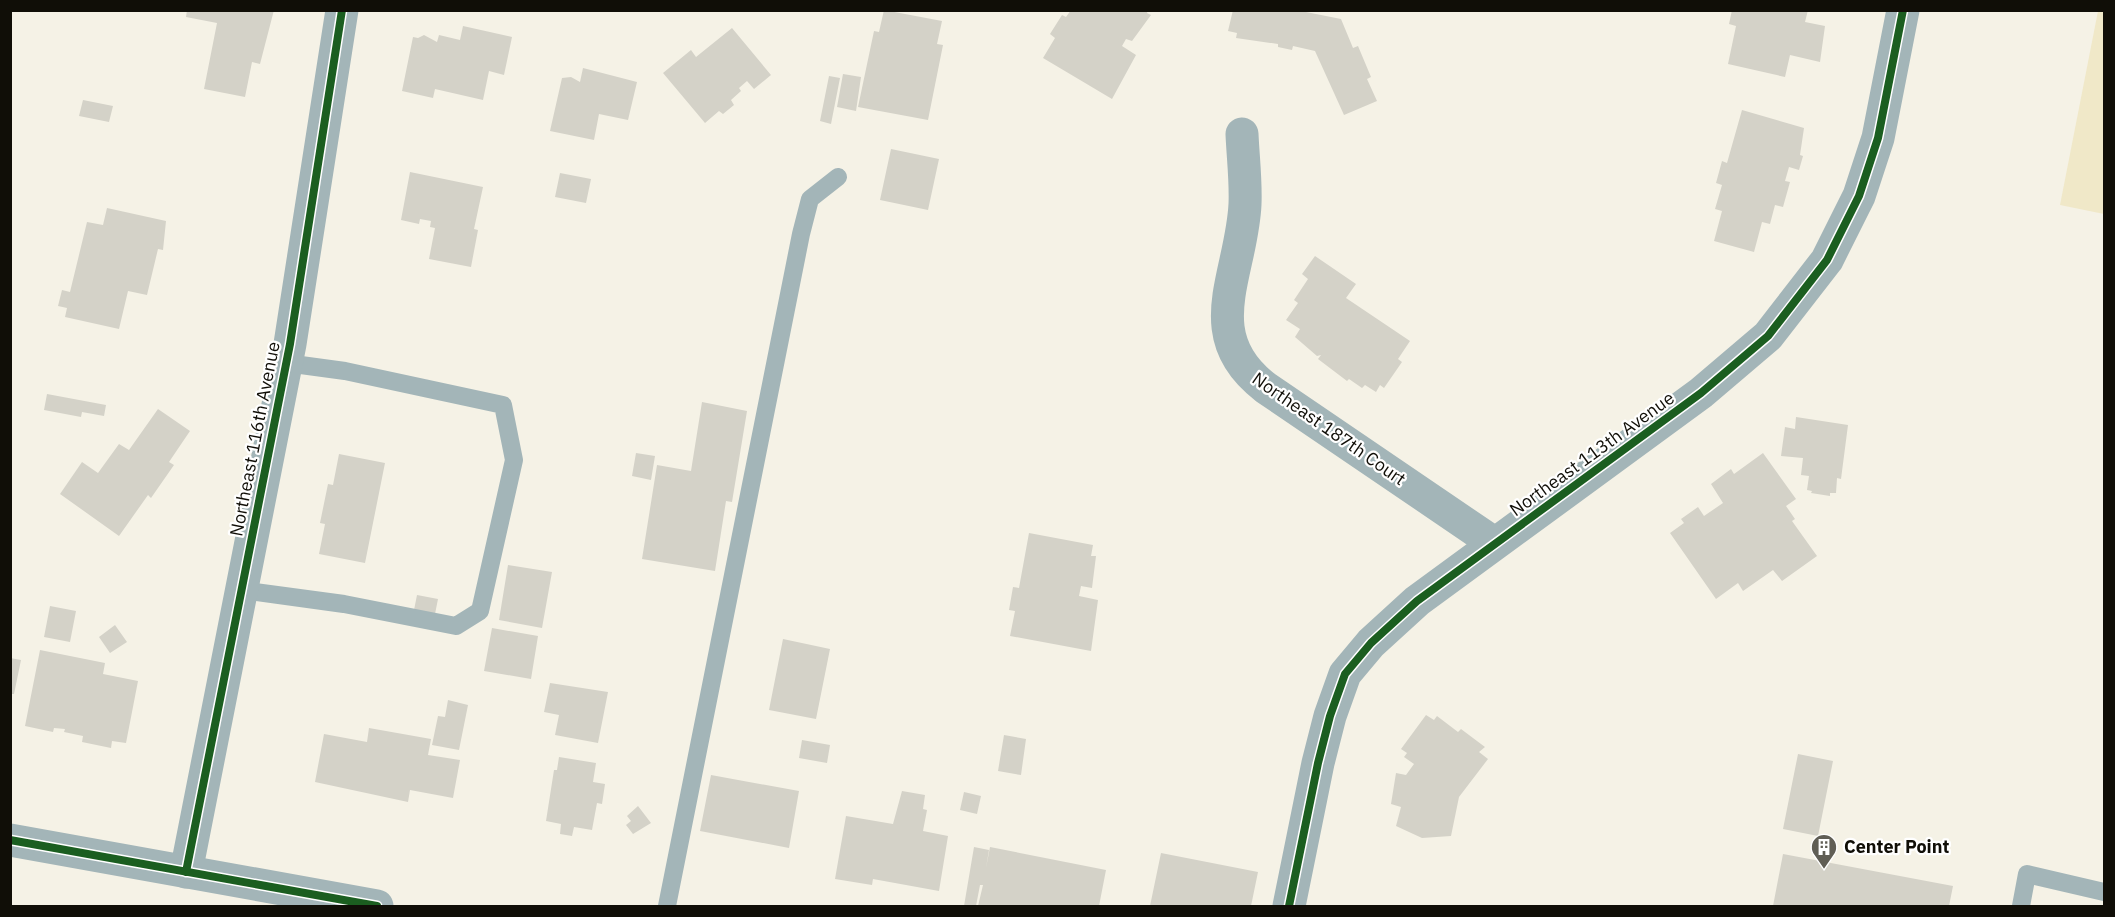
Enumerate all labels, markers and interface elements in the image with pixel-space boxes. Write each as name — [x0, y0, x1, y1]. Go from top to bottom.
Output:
street label: Northeast 116th Avenue — [224, 339, 285, 538]
street label: Northeast 187th Court — [1248, 367, 1411, 490]
street label: Northeast 113th Avenue — [1505, 386, 1679, 521]
building icon: Center Point — [1809, 832, 1839, 870]
place label: Center Point — [1844, 835, 1949, 858]

